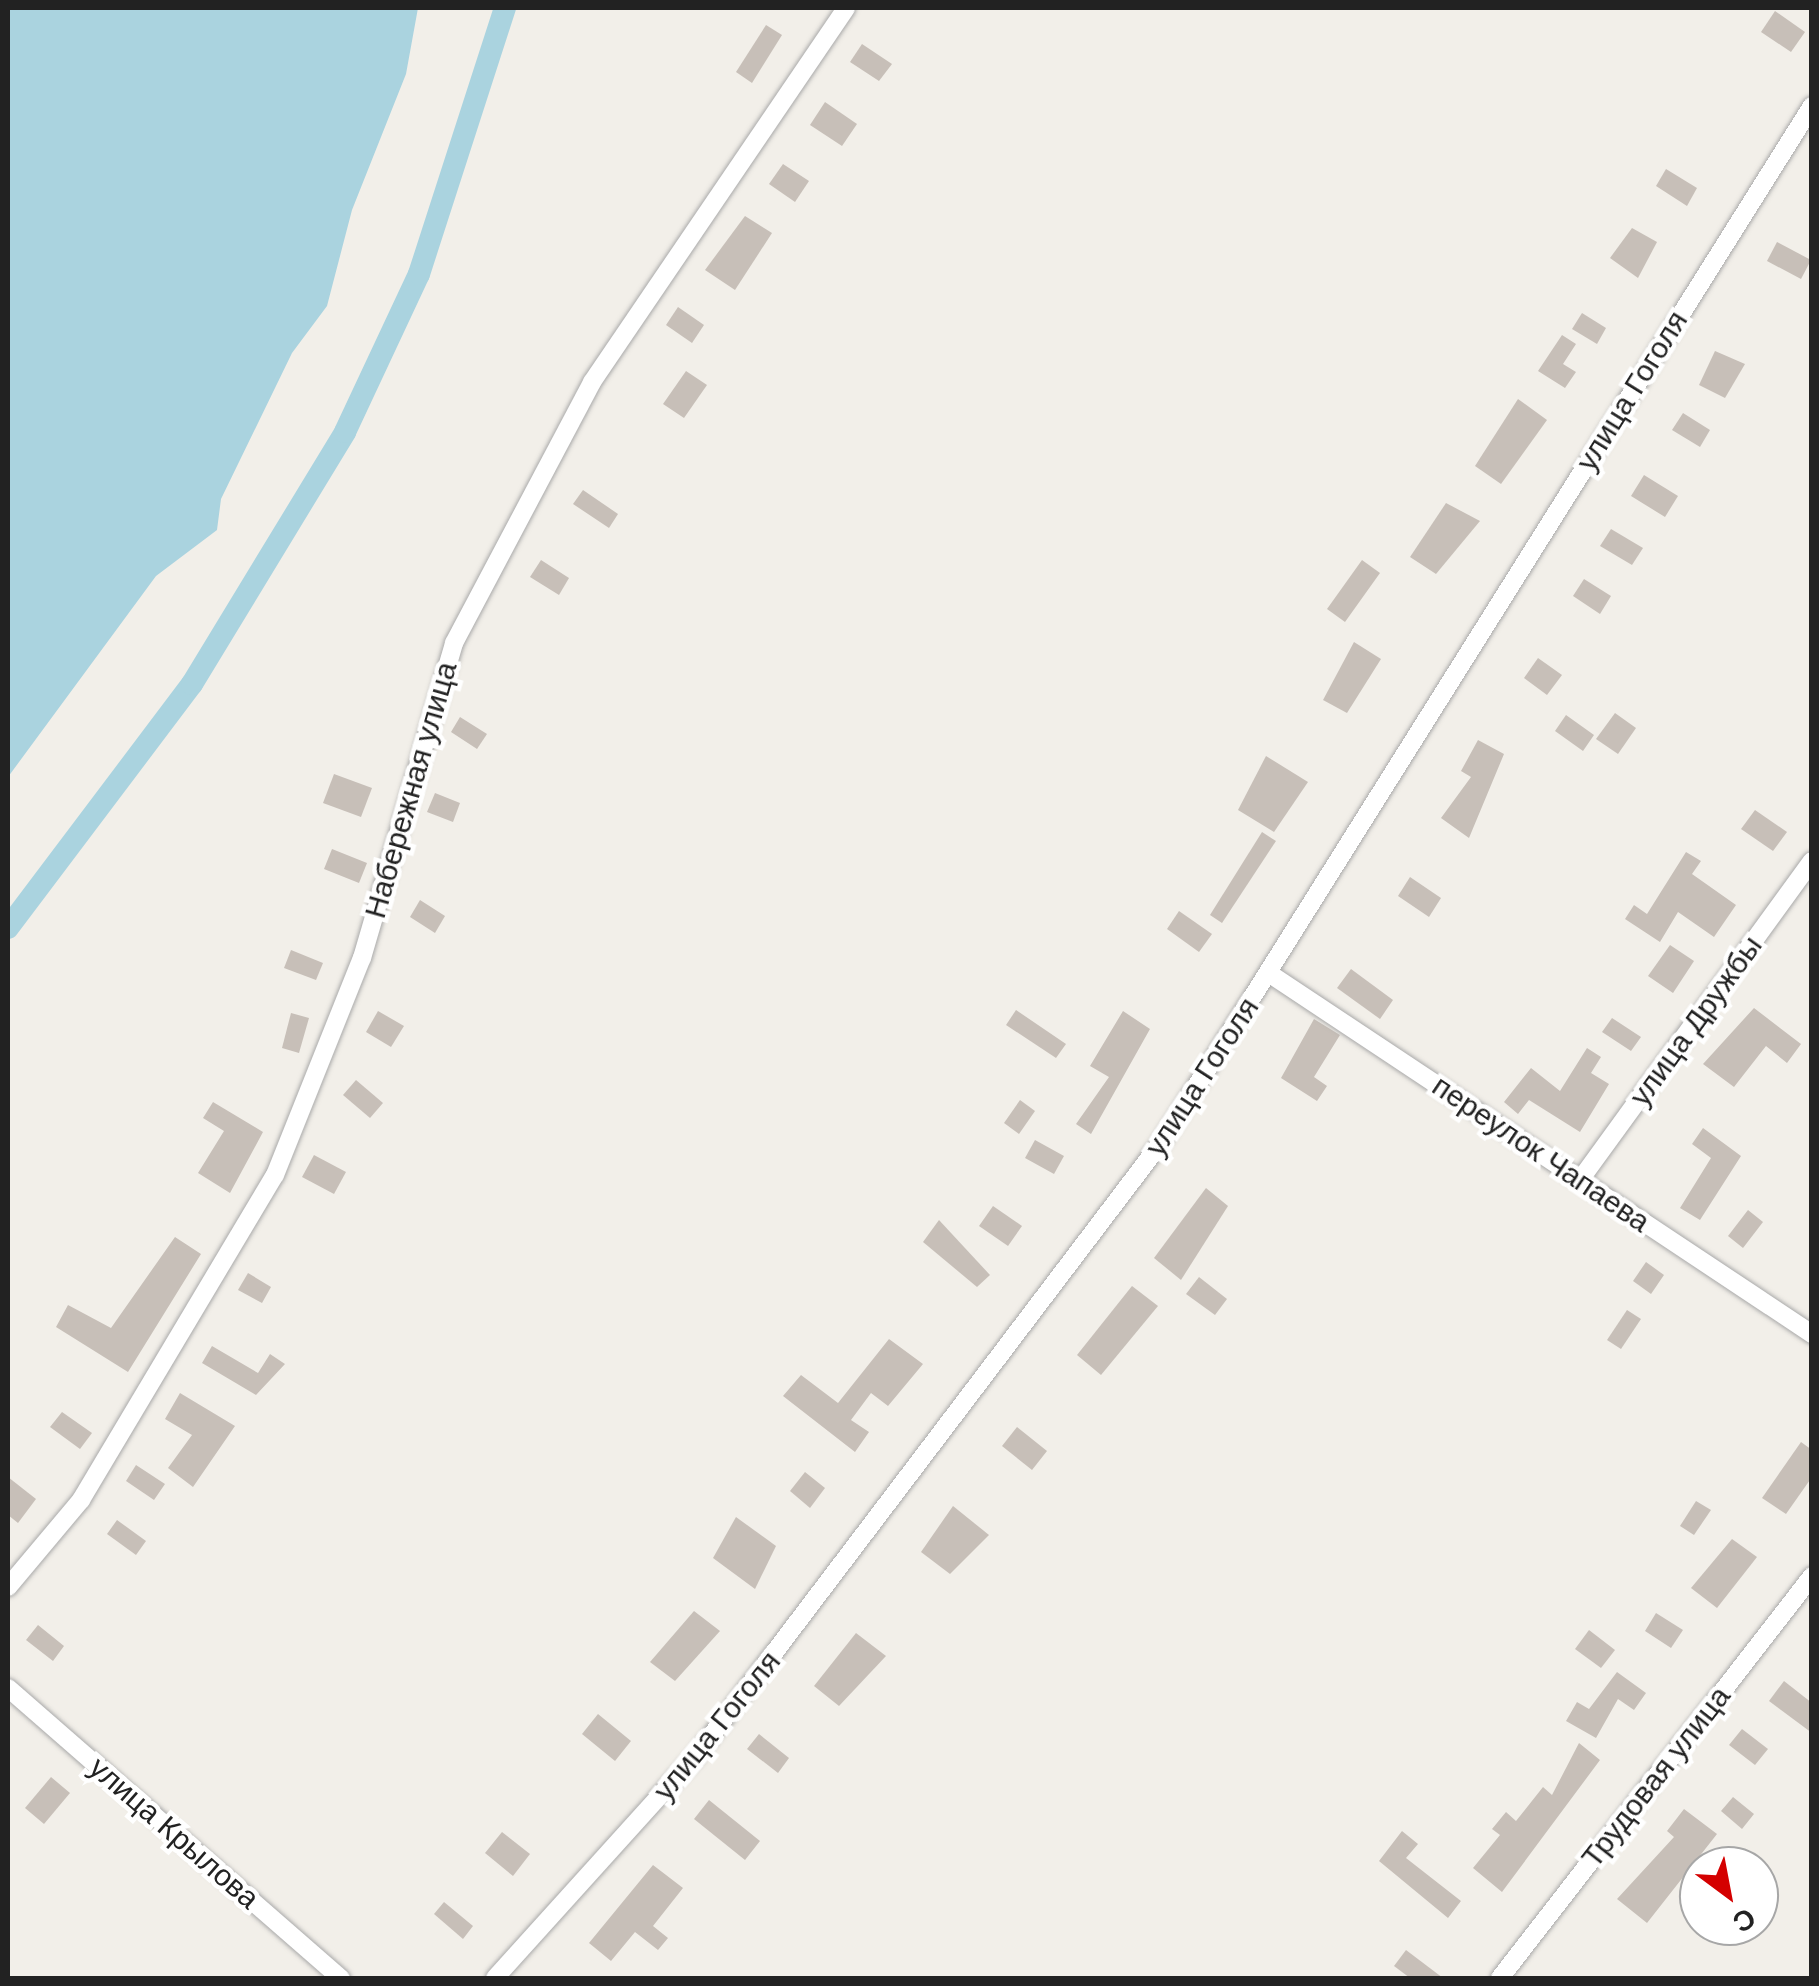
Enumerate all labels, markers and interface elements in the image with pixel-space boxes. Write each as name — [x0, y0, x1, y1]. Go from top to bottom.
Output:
street label: улица Гоголя — [1569, 305, 1695, 477]
street label: Набережная улица — [357, 658, 465, 922]
street label: улица Дружбы — [1622, 929, 1770, 1113]
street label: улица Гоголя — [1137, 991, 1267, 1163]
street label: переулок Чапаева — [1425, 1068, 1657, 1240]
street label: улица Гоголя — [646, 1644, 788, 1808]
street label: Трудовая улица — [1574, 1679, 1738, 1875]
street label: улица Крылова — [82, 1750, 266, 1916]
north arrow — [1679, 1846, 1779, 1946]
text: С — [1726, 1899, 1762, 1941]

